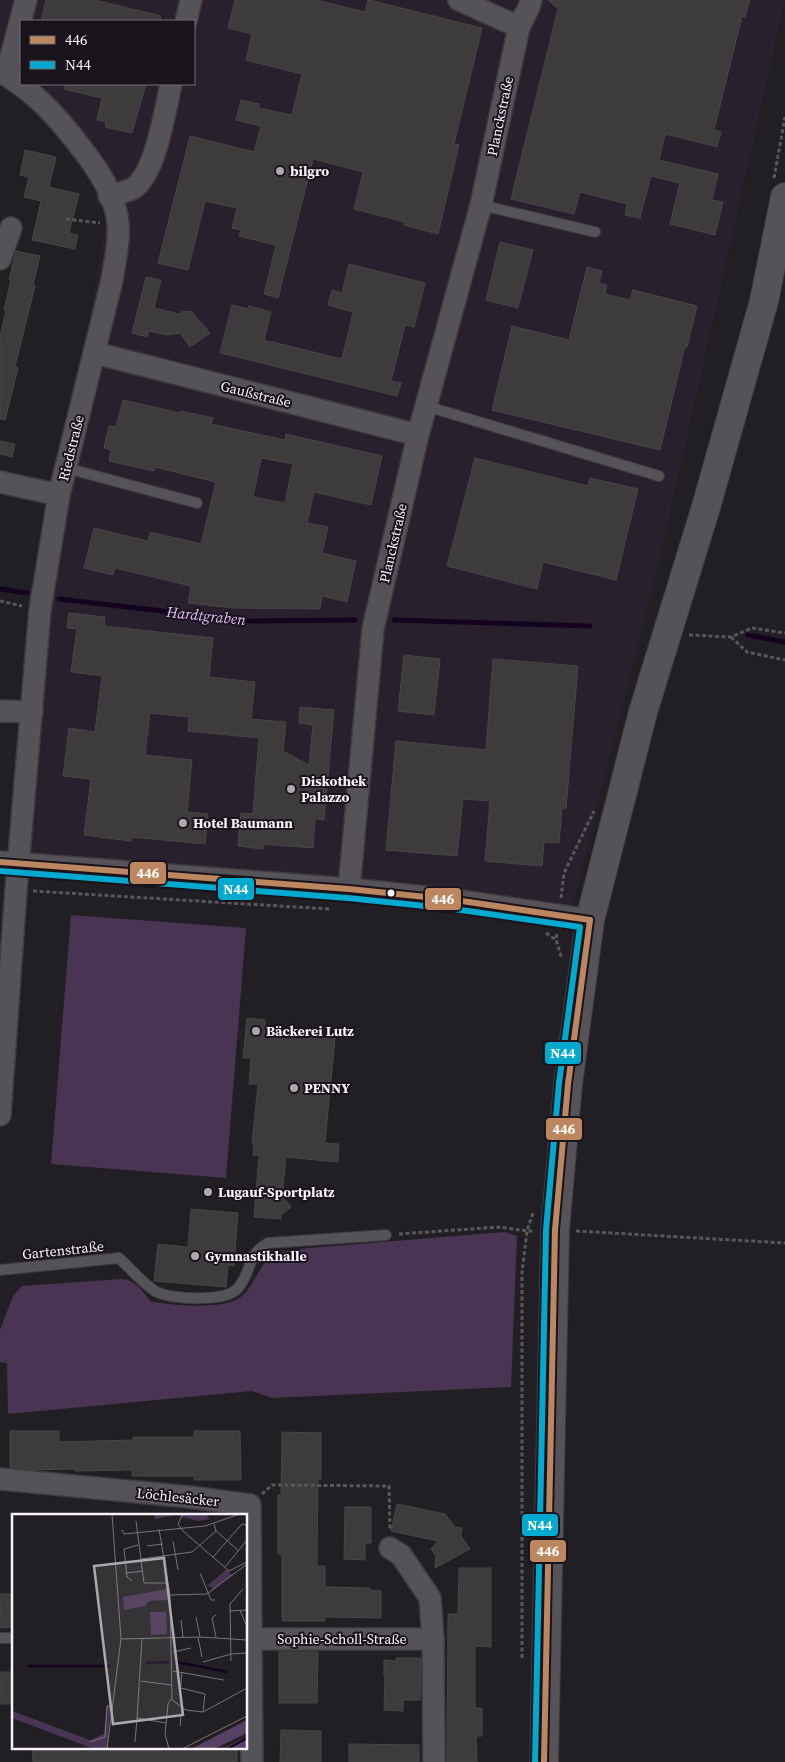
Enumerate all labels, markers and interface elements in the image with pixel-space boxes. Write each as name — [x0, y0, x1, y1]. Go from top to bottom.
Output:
legend — [20, 20, 195, 85]
text: 446 — [65, 29, 88, 50]
text: N44 — [65, 54, 92, 75]
street label: Planckstraße — [482, 74, 518, 158]
place label: bilgro — [290, 161, 329, 181]
marker: bilgro — [274, 165, 286, 177]
street label: Gaußstraße — [219, 376, 293, 412]
street label: Riedstraße — [53, 413, 89, 483]
street label: Planckstraße — [374, 501, 412, 585]
water label: Hardtgraben — [164, 601, 247, 630]
place label: Diskothek Palazzo — [301, 771, 367, 807]
marker: Diskothek Palazzo — [285, 783, 297, 795]
place label: Hotel Baumann — [193, 813, 293, 833]
marker: Hotel Baumann — [177, 817, 189, 829]
line badge: 446 — [129, 861, 167, 885]
text: 446 — [137, 863, 160, 883]
line badge: N44 — [217, 877, 255, 901]
text: N44 — [223, 879, 249, 899]
line badge: 446 — [424, 887, 462, 911]
unlabelled marker — [386, 888, 396, 898]
text: 446 — [432, 889, 455, 909]
place label: Bäckerei Lutz — [266, 1021, 354, 1041]
marker: Bäckerei Lutz — [250, 1025, 262, 1037]
line badge: N44 — [544, 1041, 582, 1065]
text: N44 — [550, 1043, 576, 1063]
place label: PENNY — [304, 1078, 350, 1098]
marker: PENNY — [288, 1082, 300, 1094]
line badge: 446 — [545, 1117, 583, 1141]
text: 446 — [553, 1119, 576, 1139]
place label: Lugauf-Sportplatz — [218, 1182, 335, 1202]
marker: Lugauf-Sportplatz — [202, 1186, 214, 1198]
street label: Gartenstraße — [21, 1236, 105, 1264]
place label: Gymnastikhalle — [205, 1246, 307, 1266]
marker: Gymnastikhalle — [189, 1250, 201, 1262]
street label: Löchlesäcker — [136, 1483, 220, 1511]
line badge: N44 — [521, 1513, 559, 1537]
inset map — [12, 1514, 248, 1750]
text: N44 — [527, 1515, 553, 1535]
line badge: 446 — [529, 1539, 567, 1563]
text: 446 — [537, 1541, 560, 1561]
street label: Sophie-Scholl-Straße — [277, 1629, 407, 1649]

